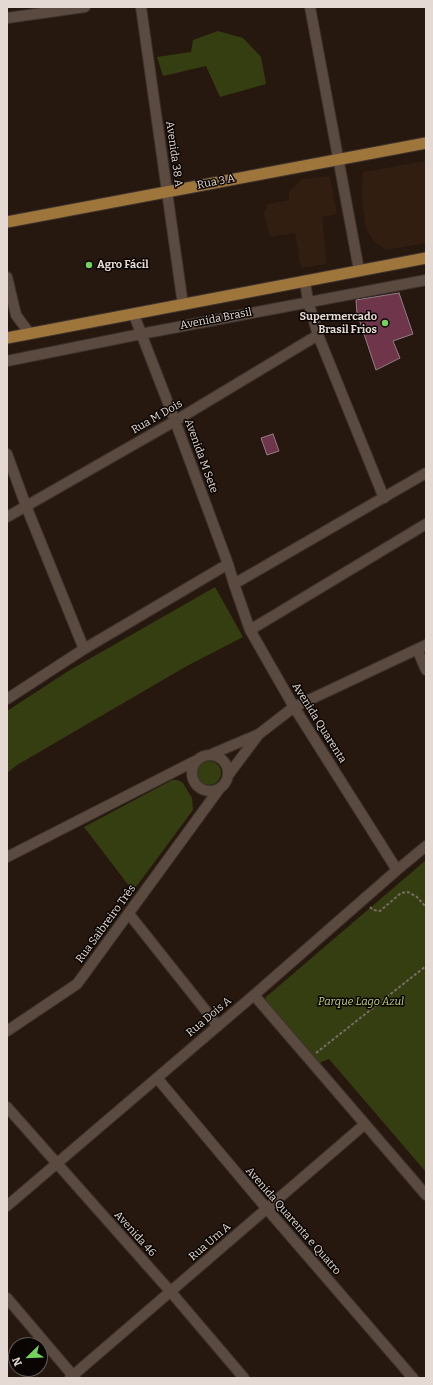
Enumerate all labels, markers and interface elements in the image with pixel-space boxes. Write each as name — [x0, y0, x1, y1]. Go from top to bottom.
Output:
street label: Avenida 38 A — [163, 120, 185, 188]
street label: Rua 3 A — [196, 172, 236, 192]
place label: Agro Fácil — [97, 258, 149, 272]
marker: Agro Fácil — [84, 260, 94, 270]
street label: Avenida Brasil — [179, 306, 253, 332]
place label: Supermercado Brasil Frios — [300, 310, 377, 336]
marker: Supermercado Brasil Frios — [380, 318, 390, 328]
street label: Rua M Dois — [129, 397, 185, 437]
street label: Avenida M Sete — [181, 417, 221, 495]
street label: Avenida Quarenta — [289, 680, 349, 766]
street label: Rua Saibreiro Três — [73, 882, 139, 966]
street label: Rua Dois A — [184, 994, 234, 1040]
park label: Parque Lago Azul — [318, 995, 404, 1009]
street label: Avenida Quarenta e Quatro — [243, 1164, 343, 1278]
street label: Avenida 46 — [111, 1209, 159, 1259]
street label: Rua Um A — [186, 1220, 234, 1264]
north arrow — [8, 1337, 48, 1377]
text: N — [10, 1355, 25, 1368]

